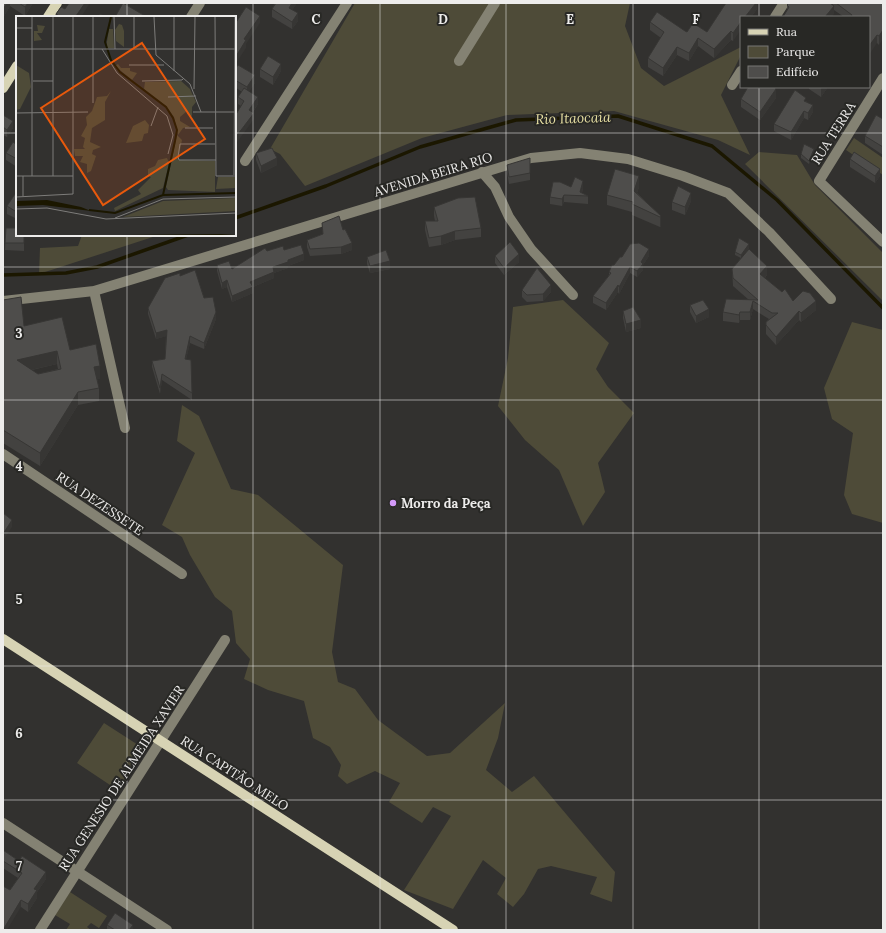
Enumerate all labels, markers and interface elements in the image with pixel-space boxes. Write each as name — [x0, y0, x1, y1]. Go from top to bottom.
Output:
text: C — [312, 11, 321, 28]
text: D — [438, 11, 448, 28]
text: E — [566, 11, 574, 28]
text: F — [692, 11, 700, 28]
inset map — [16, 16, 236, 236]
legend — [740, 16, 870, 88]
text: Rua — [776, 24, 797, 39]
text: Parque — [776, 44, 816, 59]
text: Edifício — [776, 64, 819, 79]
street label: RUA TERRA — [808, 98, 860, 168]
water label: Rio Itaocaia — [535, 108, 611, 128]
street label: AVENIDA BEIRA RIO — [371, 148, 494, 201]
text: 3 — [15, 325, 23, 342]
text: 4 — [15, 458, 23, 475]
street label: RUA DEZESSETE — [53, 468, 147, 539]
place label: Morro da Peça — [401, 495, 491, 512]
marker: Morro da Peça — [388, 498, 398, 508]
text: 5 — [15, 591, 23, 608]
street label: RUA GENESIO DE ALMEIDA XAVIER — [55, 681, 188, 874]
text: 6 — [15, 725, 23, 742]
street label: RUA CAPITÃO MELO — [177, 732, 292, 815]
text: 7 — [16, 858, 22, 875]

